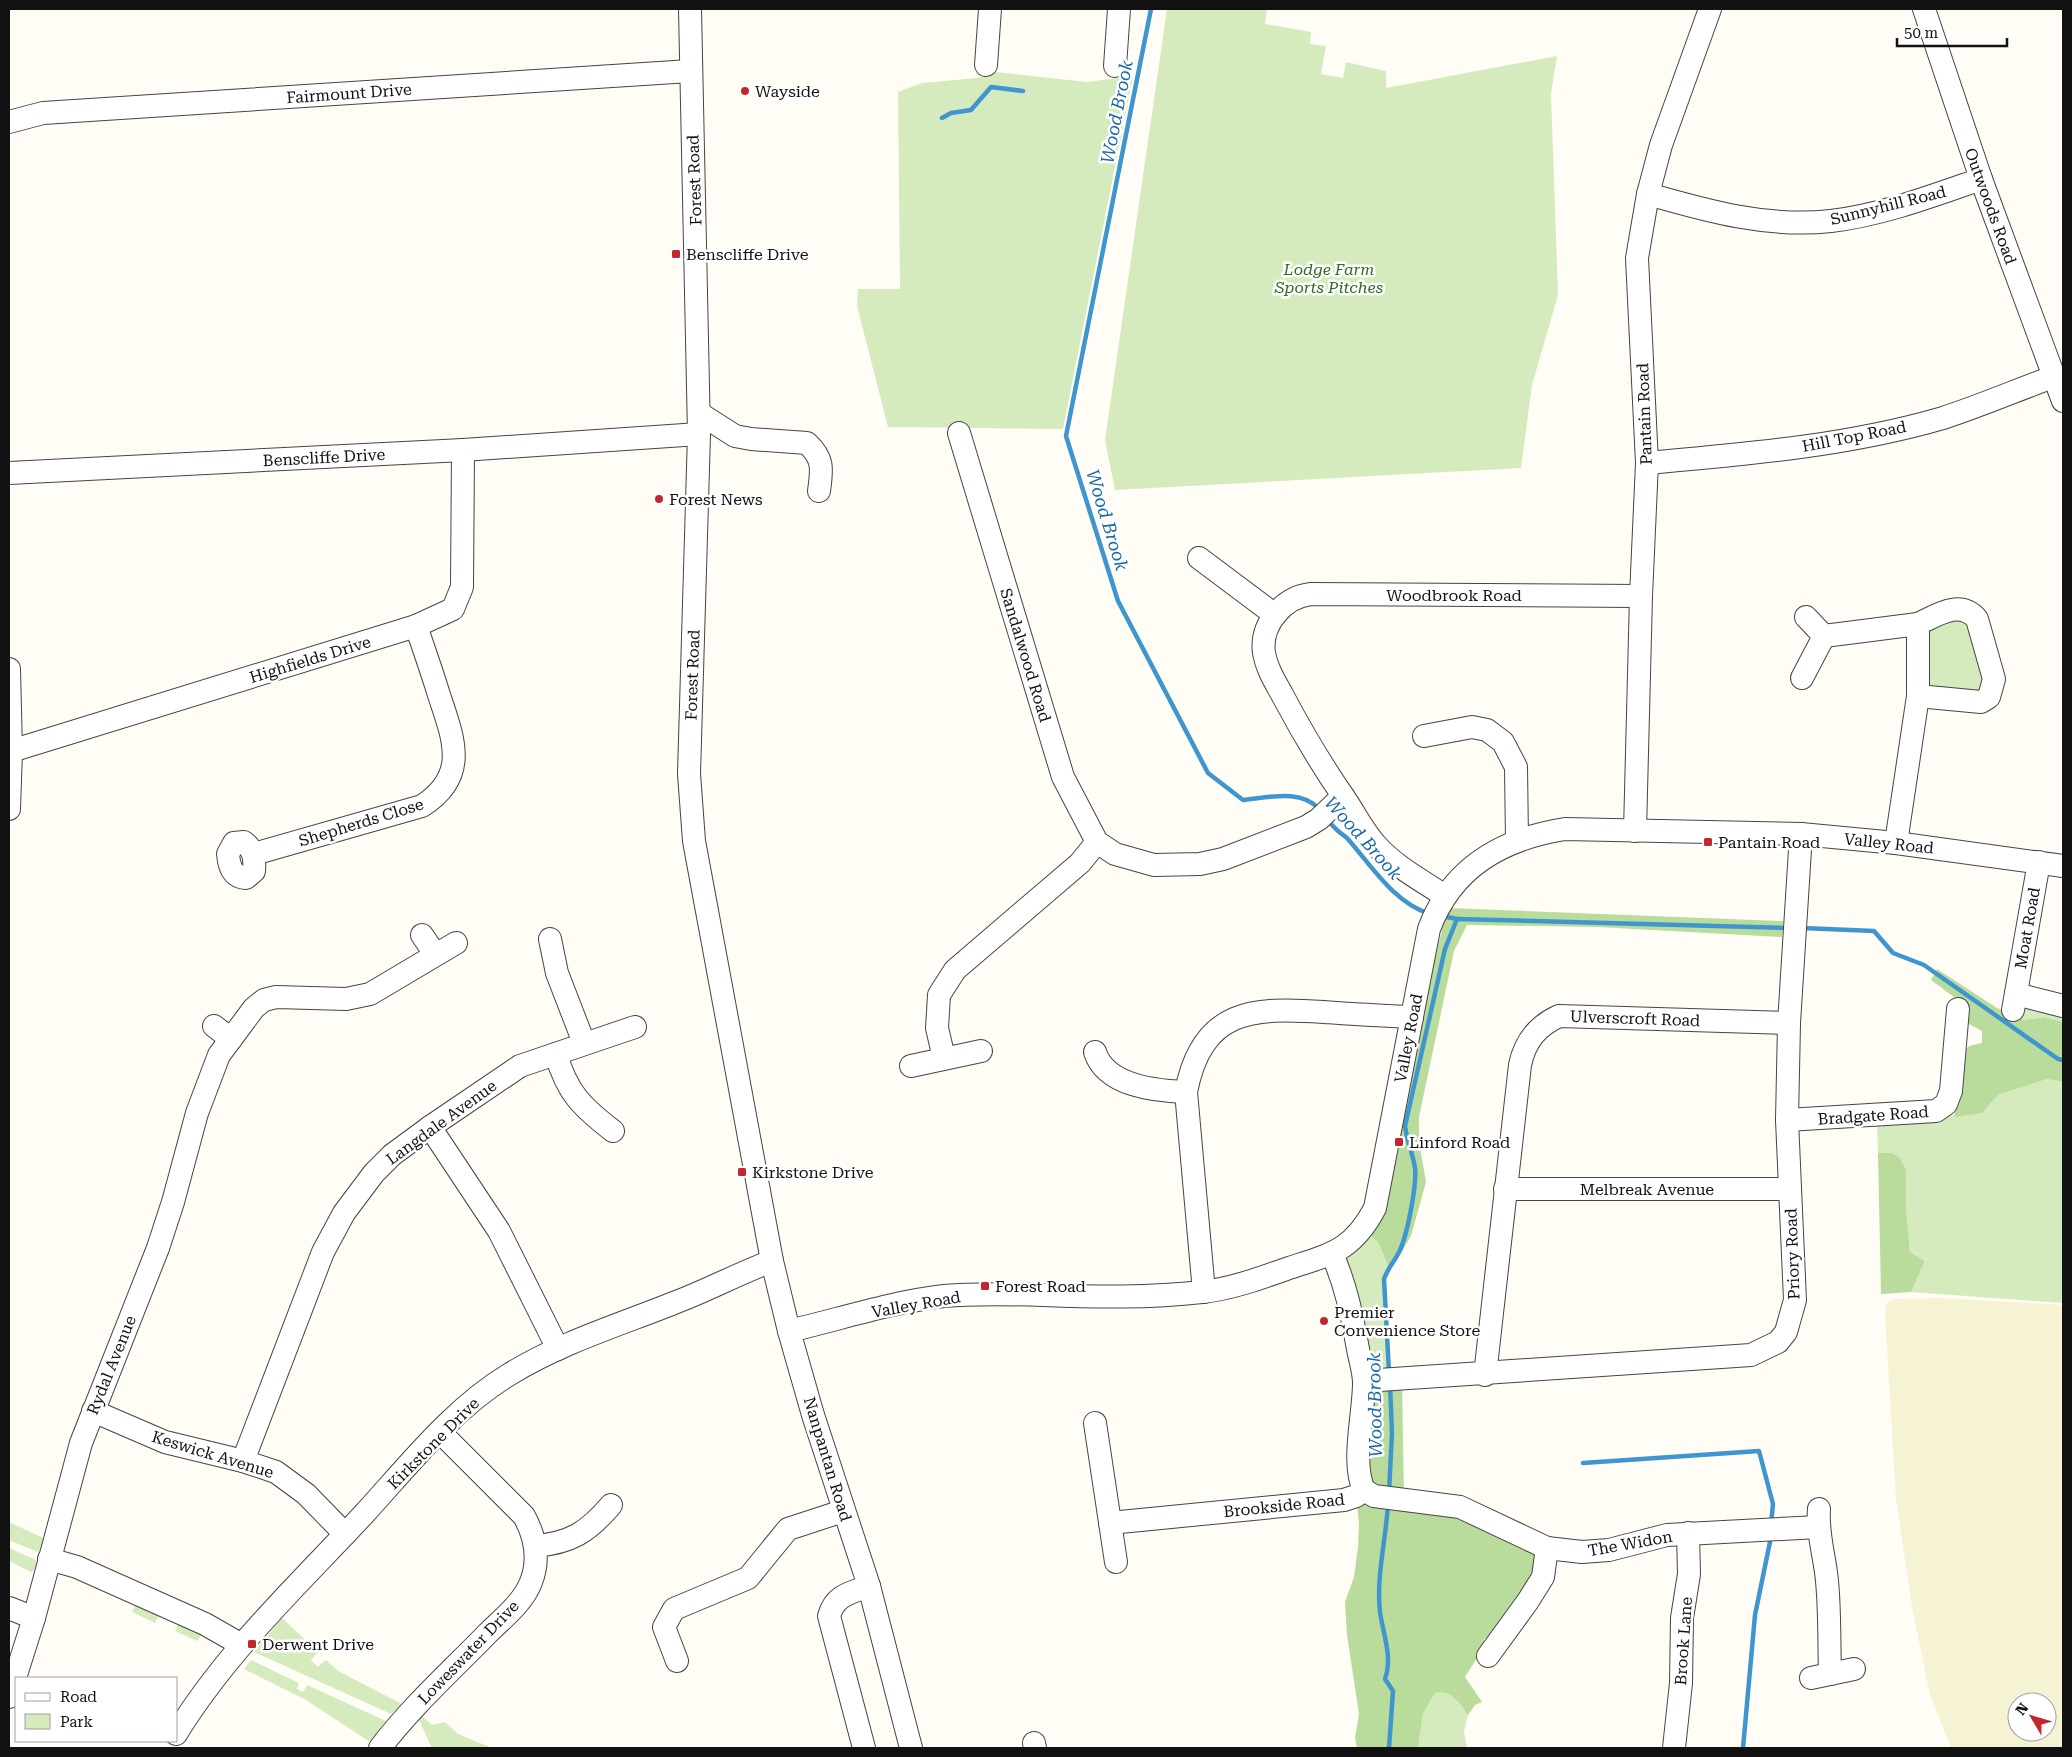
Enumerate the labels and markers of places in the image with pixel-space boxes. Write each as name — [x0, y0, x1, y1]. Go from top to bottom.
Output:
place label: Wayside — [755, 82, 820, 101]
marker: Wayside — [739, 85, 751, 97]
place label: Benscliffe Drive — [686, 245, 809, 264]
marker: Benscliffe Drive — [670, 248, 682, 260]
place label: Forest News — [669, 490, 763, 509]
marker: Forest News — [653, 493, 665, 505]
place label: Pantain Road — [1718, 833, 1820, 852]
marker: Pantain Road — [1702, 836, 1714, 848]
place label: Linford Road — [1409, 1133, 1510, 1152]
marker: Linford Road — [1393, 1136, 1405, 1148]
place label: Kirkstone Drive — [752, 1163, 874, 1182]
marker: Kirkstone Drive — [736, 1166, 748, 1178]
place label: Forest Road — [995, 1277, 1086, 1296]
marker: Forest Road — [979, 1280, 991, 1292]
place label: Premier Convenience Store — [1334, 1303, 1481, 1340]
marker: Premier Convenience Store — [1318, 1315, 1330, 1327]
place label: Derwent Drive — [262, 1635, 374, 1654]
marker: Derwent Drive — [246, 1638, 258, 1650]

